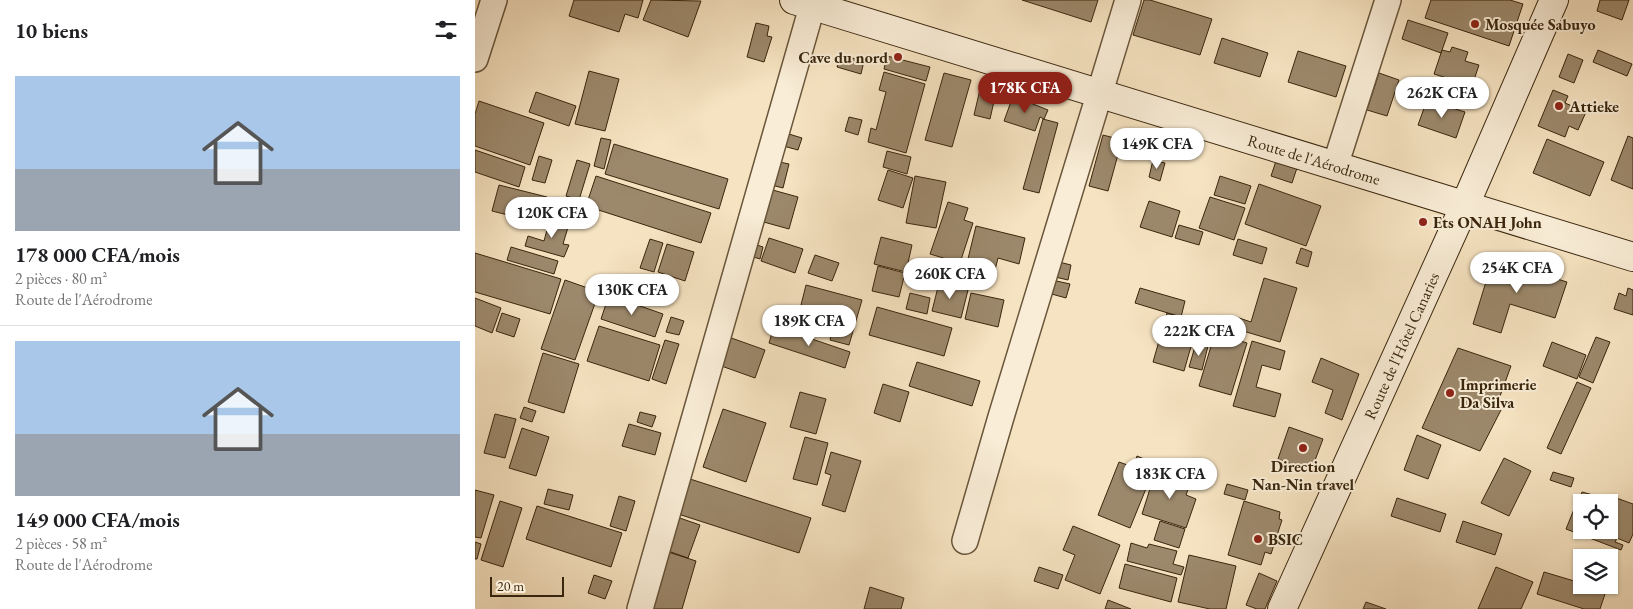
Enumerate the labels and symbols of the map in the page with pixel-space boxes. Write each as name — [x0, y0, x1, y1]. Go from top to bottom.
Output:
place label: Mosquée Sabuyo — [1485, 14, 1596, 35]
marker: Mosquée Sabuyo — [1469, 18, 1481, 30]
place label: Cave du nord — [799, 47, 888, 68]
marker: Cave du nord — [892, 51, 904, 63]
pin: 178K CFA — [973, 72, 1077, 114]
pin: 262K CFA — [1390, 76, 1494, 119]
place label: Attieke — [1568, 96, 1619, 117]
marker: Attieke — [1553, 100, 1565, 112]
pin: 149K CFA — [1105, 128, 1209, 170]
street label: Route de l'Aérodrome — [1245, 129, 1383, 190]
pin: 120K CFA — [500, 196, 604, 239]
place label: Ets ONAH John — [1433, 212, 1542, 233]
marker: Ets ONAH John — [1417, 216, 1429, 228]
pin: 254K CFA — [1465, 252, 1569, 294]
pin: 260K CFA — [898, 258, 1002, 300]
street label: Route de l'Hôtel Canaries — [1359, 269, 1444, 423]
pin: 130K CFA — [580, 274, 684, 316]
pin: 189K CFA — [757, 304, 861, 347]
pin: 222K CFA — [1147, 314, 1251, 357]
place label: Imprimerie Da Silva — [1460, 374, 1537, 413]
marker: Imprimerie Da Silva — [1444, 387, 1456, 399]
marker: Direction Nan-Nin travel — [1297, 442, 1309, 454]
place label: Direction Nan-Nin travel — [1252, 456, 1354, 495]
pin: 183K CFA — [1118, 458, 1222, 500]
place label: BSIC — [1268, 529, 1303, 550]
marker: BSIC — [1252, 533, 1264, 545]
scale bar — [490, 574, 564, 597]

